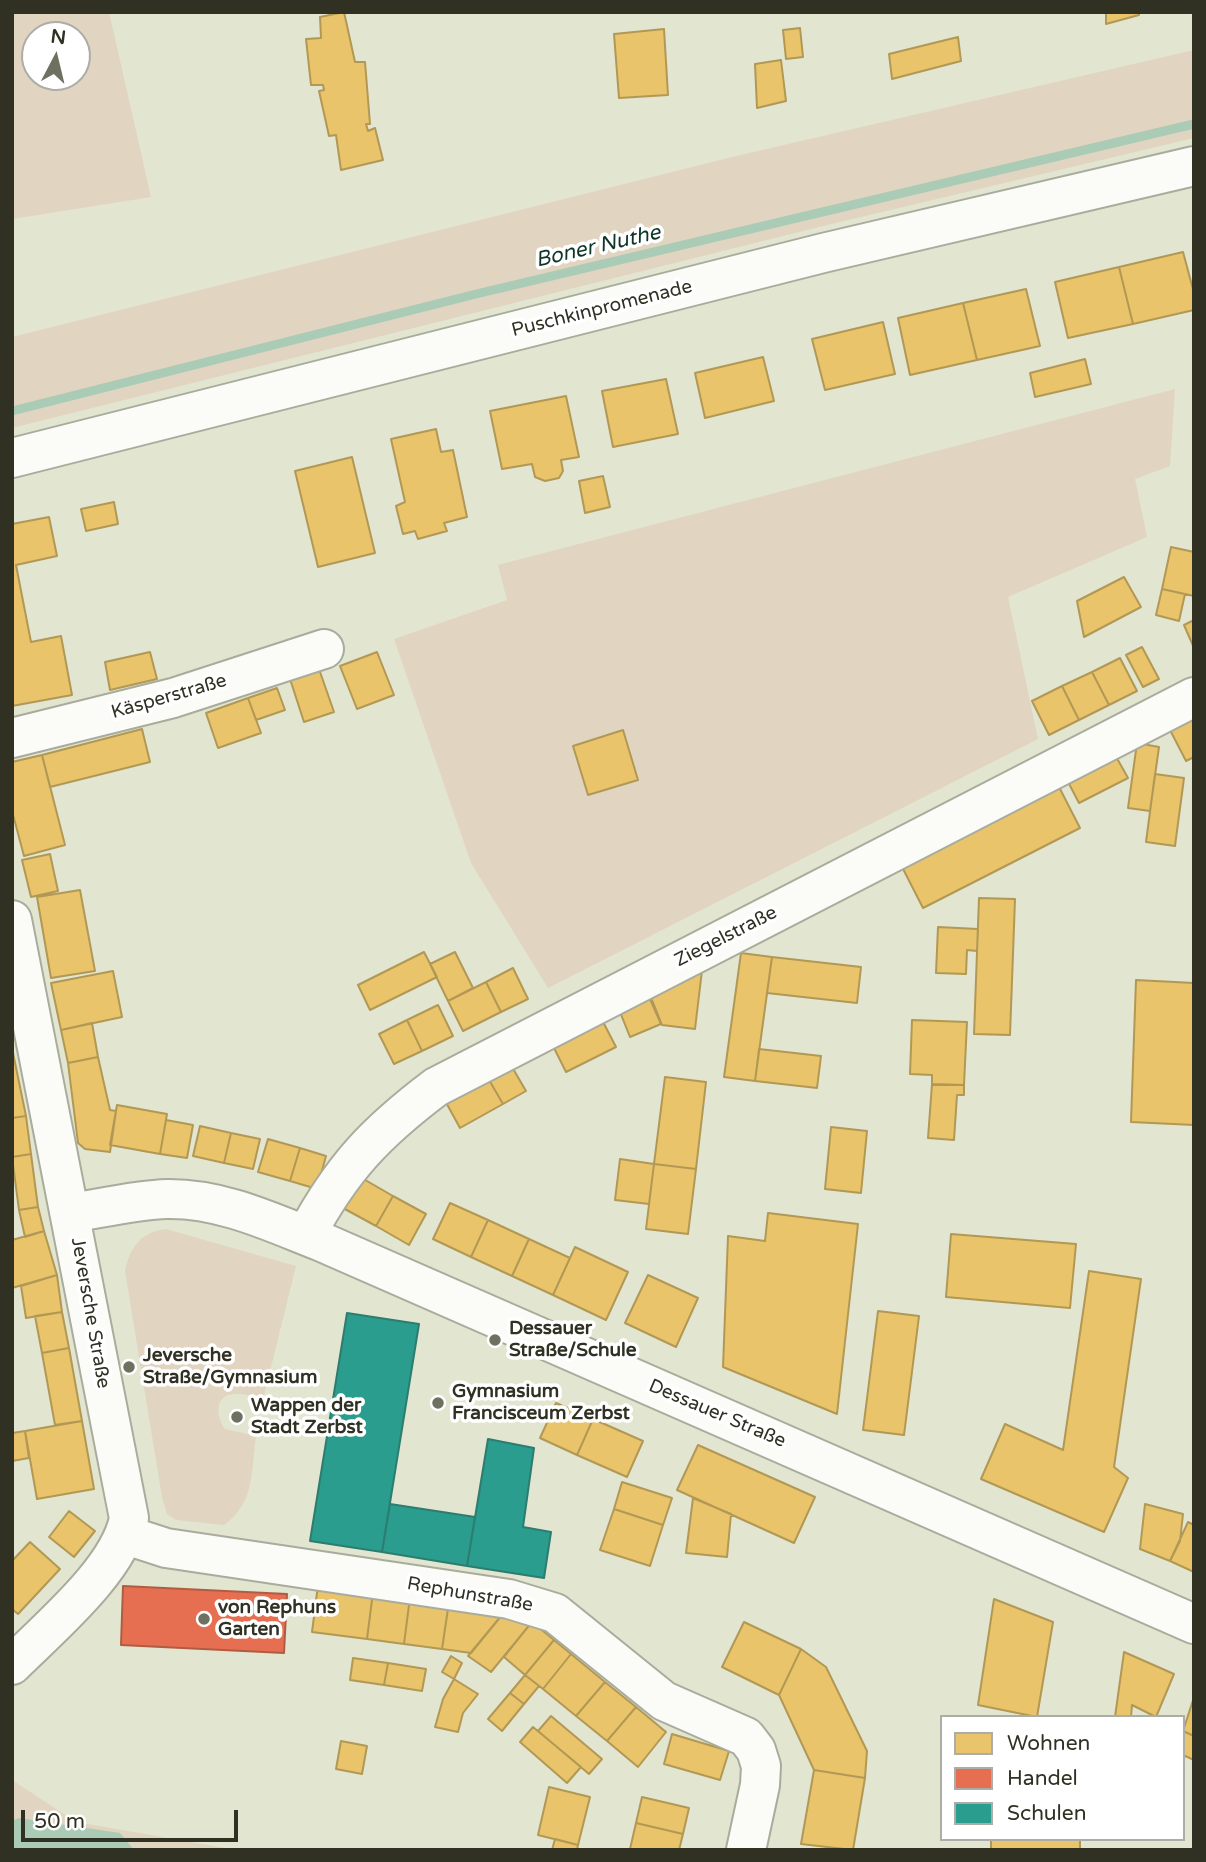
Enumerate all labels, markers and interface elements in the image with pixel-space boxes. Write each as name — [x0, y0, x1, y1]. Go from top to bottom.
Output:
north arrow — [21, 21, 91, 91]
text: N — [49, 25, 67, 49]
water label: Boner Nuthe — [533, 220, 663, 274]
street label: Puschkinpromenade — [509, 276, 695, 342]
street label: Käsperstraße — [109, 670, 229, 724]
street label: Ziegelstraße — [671, 901, 781, 973]
street label: Jeversche Straße — [66, 1236, 114, 1390]
place label: Dessauer Straße/Schule — [509, 1318, 637, 1362]
marker: Dessauer Straße/Schule — [487, 1332, 503, 1348]
place label: Jeversche Straße/Gymnasium — [143, 1345, 317, 1389]
marker: Jeversche Straße/Gymnasium — [121, 1359, 137, 1375]
street label: Dessauer Straße — [645, 1375, 789, 1453]
place label: Gymnasium Francisceum Zerbst — [452, 1381, 630, 1425]
place label: Wappen der Stadt Zerbst — [251, 1395, 363, 1439]
marker: Gymnasium Francisceum Zerbst — [430, 1395, 446, 1411]
marker: Wappen der Stadt Zerbst — [229, 1409, 245, 1425]
street label: Rephunstraße — [405, 1573, 535, 1617]
place label: von Rephuns Garten — [218, 1597, 336, 1641]
marker: von Rephuns Garten — [196, 1611, 212, 1627]
legend — [940, 1715, 1185, 1841]
text: Wohnen — [1007, 1731, 1090, 1756]
text: Handel — [1007, 1766, 1078, 1791]
scale bar — [24, 1796, 242, 1840]
text: Schulen — [1007, 1801, 1087, 1826]
text: 50 m — [34, 1809, 85, 1834]

